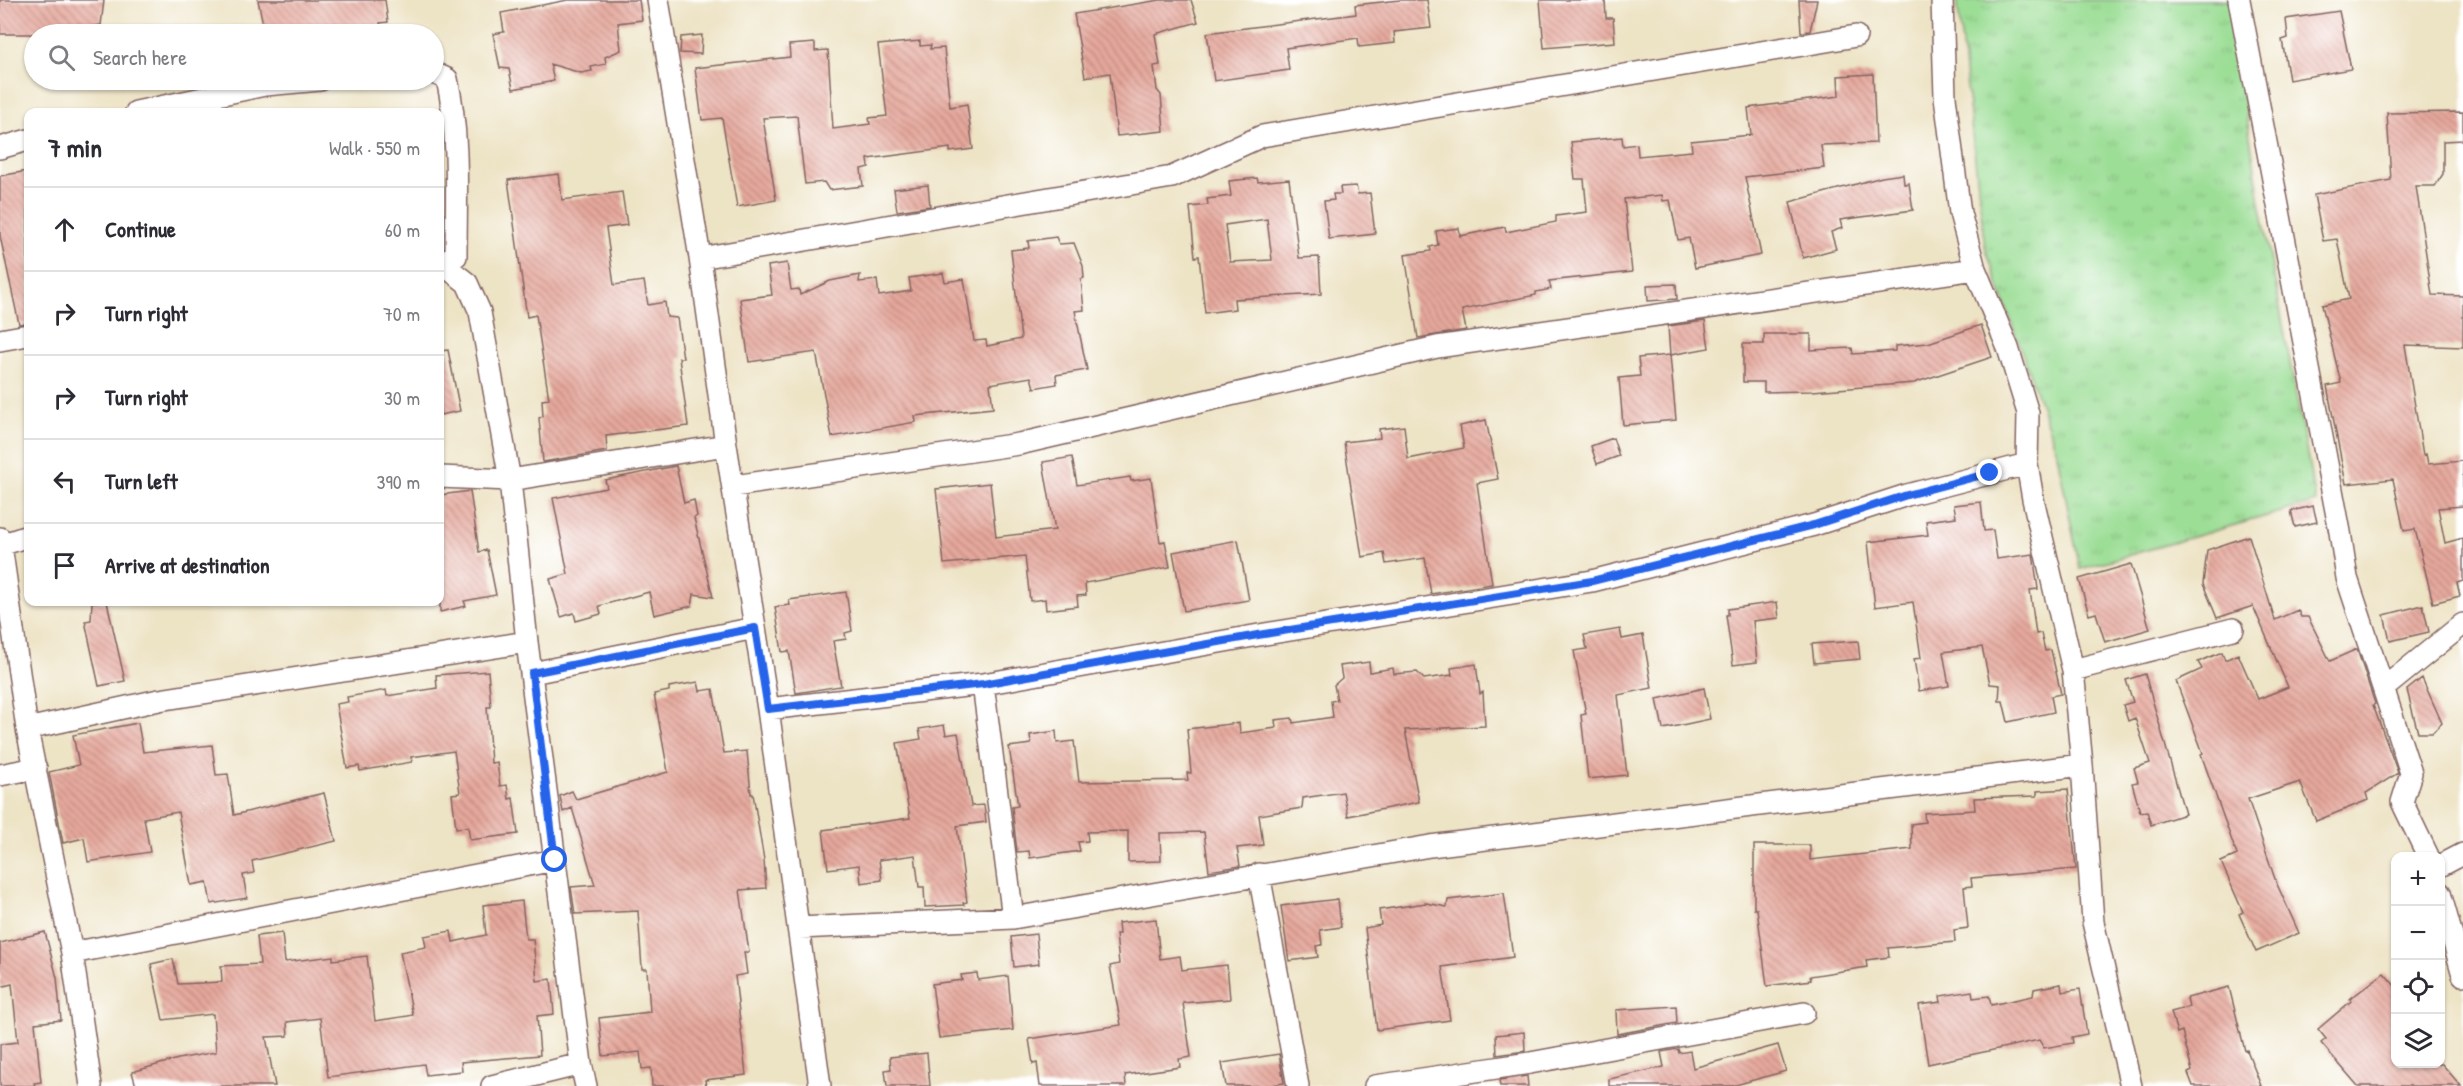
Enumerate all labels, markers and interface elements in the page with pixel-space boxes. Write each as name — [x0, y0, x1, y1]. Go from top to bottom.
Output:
search box — [24, 24, 444, 90]
icon: search — [45, 41, 78, 74]
text: Search here — [93, 42, 187, 72]
text: 7 min — [48, 130, 102, 165]
text: Walk · 550 m — [329, 134, 420, 161]
icon: ahead — [48, 213, 81, 246]
text: Continue — [105, 214, 176, 244]
text: 60 m — [385, 216, 420, 243]
icon: right — [48, 297, 81, 330]
text: Turn right — [105, 298, 188, 328]
text: 70 m — [383, 300, 420, 327]
icon: right — [48, 381, 81, 414]
text: Turn right — [105, 382, 188, 412]
text: 30 m — [384, 384, 420, 411]
route end — [1976, 459, 2002, 485]
icon: left — [48, 465, 81, 498]
text: Turn left — [105, 466, 178, 496]
text: 390 m — [377, 468, 420, 495]
icon: arrive — [48, 549, 81, 582]
text: Arrive at destination — [105, 550, 270, 580]
route start — [541, 846, 567, 872]
map controls — [2391, 852, 2445, 1068]
button: + — [2391, 852, 2445, 906]
button: − — [2391, 906, 2445, 960]
button: locate — [2391, 960, 2445, 1014]
button: layers — [2391, 1014, 2445, 1068]

